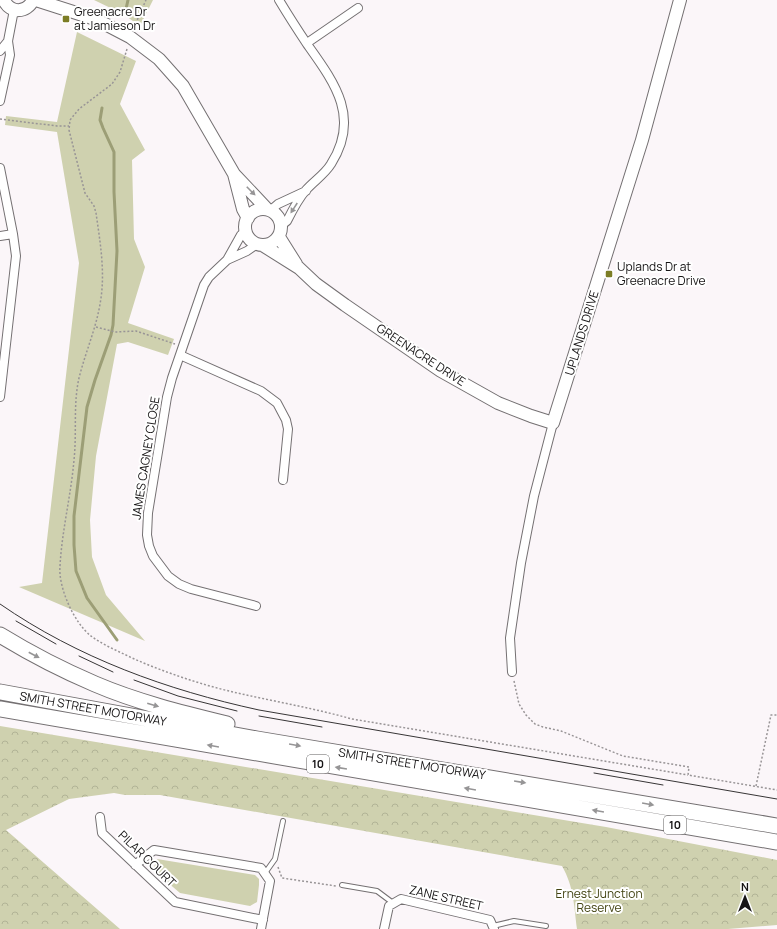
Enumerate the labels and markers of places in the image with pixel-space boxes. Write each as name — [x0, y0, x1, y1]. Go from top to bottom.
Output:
place label: Greenacre Dr at Jamieson Dr — [74, 3, 156, 34]
marker: Greenacre Dr at Jamieson Dr — [61, 14, 71, 24]
place label: Uplands Dr at Greenacre Drive — [617, 258, 706, 289]
marker: Uplands Dr at Greenacre Drive — [604, 269, 614, 279]

